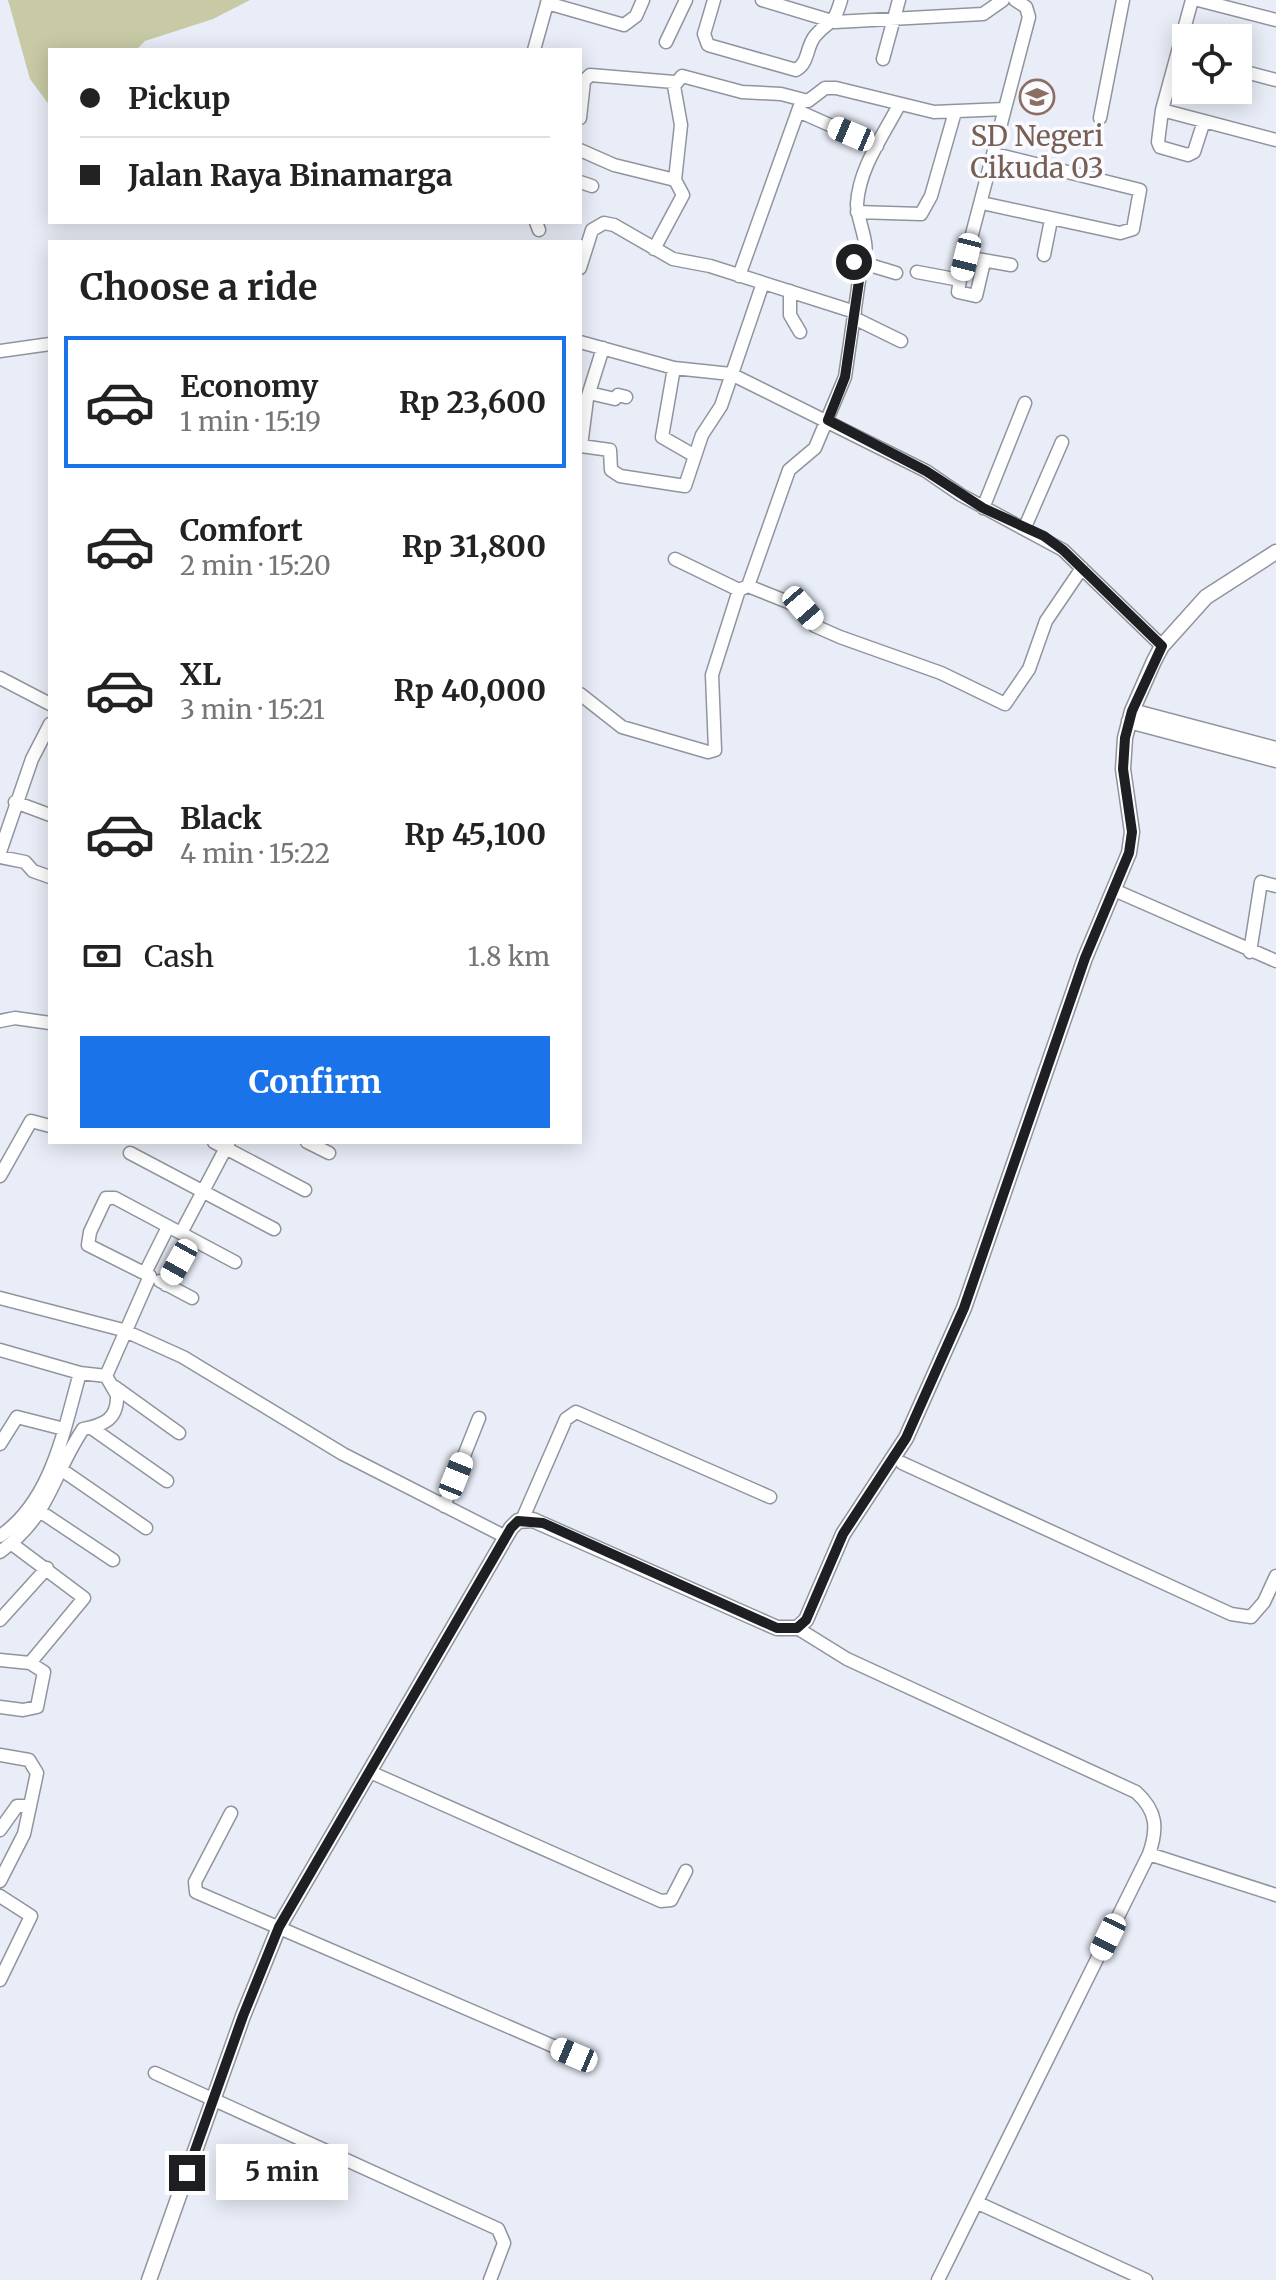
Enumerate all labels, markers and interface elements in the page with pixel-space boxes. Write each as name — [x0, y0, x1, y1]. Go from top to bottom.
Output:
map controls — [1172, 24, 1252, 104]
button: locate — [1172, 24, 1252, 104]
school or university icon: SD Negeri Cikuda 03 — [1018, 78, 1056, 116]
text: Pickup — [128, 79, 230, 117]
car — [824, 114, 878, 154]
place label: SD Negeri Cikuda 03 — [970, 118, 1104, 186]
text: Jalan Raya Binamarga — [128, 156, 453, 194]
car — [949, 231, 983, 283]
route start — [836, 244, 872, 280]
text: Choose a ride — [80, 265, 317, 310]
icon: car — [84, 366, 156, 438]
text: Economy — [180, 367, 318, 405]
text: Rp 23,600 — [399, 383, 546, 421]
text: 1 min · 15:19 — [180, 405, 321, 438]
icon: car — [84, 510, 156, 582]
text: Comfort — [180, 511, 303, 549]
text: Rp 31,800 — [402, 527, 546, 565]
text: 2 min · 15:20 — [180, 549, 331, 582]
car — [778, 582, 828, 634]
icon: car — [84, 654, 156, 726]
text: XL — [180, 655, 221, 693]
text: Rp 40,000 — [393, 671, 546, 709]
text: 3 min · 15:21 — [180, 693, 325, 726]
icon: car — [84, 798, 156, 870]
text: Black — [180, 799, 262, 837]
text: Rp 45,100 — [404, 815, 546, 853]
text: 4 min · 15:22 — [180, 837, 330, 870]
icon: cash — [80, 934, 124, 978]
text: Cash — [144, 937, 214, 975]
text: 1.8 km — [468, 940, 550, 973]
button: Confirm — [80, 1036, 550, 1128]
car — [157, 1235, 201, 1289]
car — [436, 1449, 476, 1503]
car — [1087, 1910, 1129, 1964]
car — [547, 2035, 601, 2075]
callout: 5 min — [215, 2145, 347, 2201]
route end — [169, 2155, 205, 2191]
text: 5 min — [245, 2155, 319, 2188]

